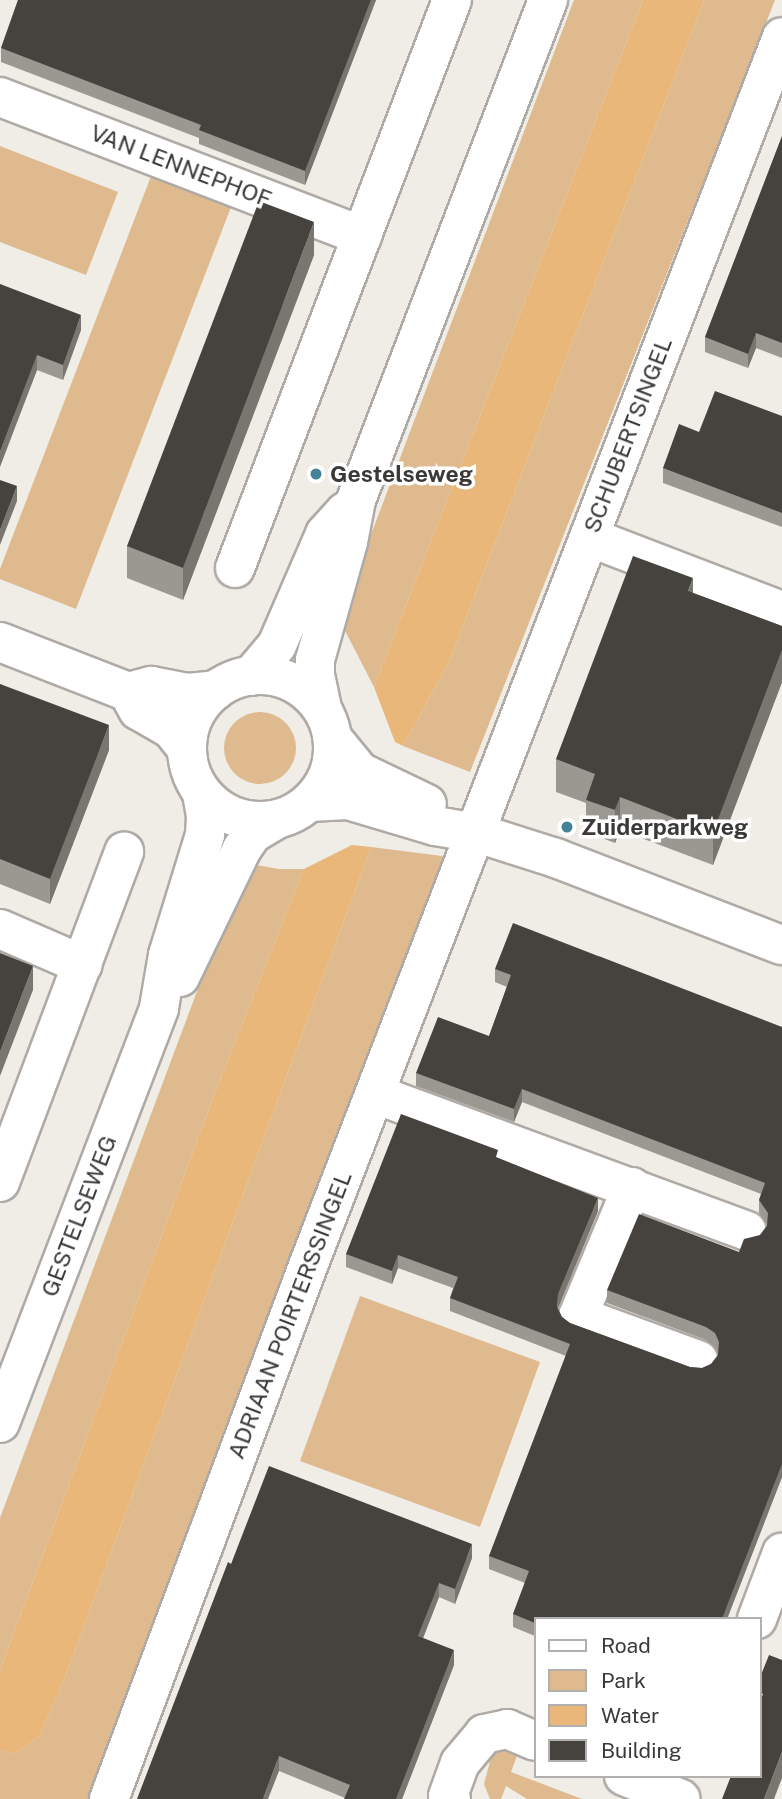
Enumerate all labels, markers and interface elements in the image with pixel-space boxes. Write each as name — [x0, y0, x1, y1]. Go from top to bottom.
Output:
street label: VAN LENNEPHOF — [87, 119, 275, 213]
street label: SCHUBERTSINGEL — [578, 333, 678, 537]
place label: Gestelseweg — [330, 460, 473, 488]
marker: Gestelseweg — [308, 466, 324, 482]
place label: Zuiderparkweg — [581, 813, 748, 841]
marker: Zuiderparkweg — [559, 819, 575, 835]
street label: GESTELSEWEG — [36, 1131, 122, 1301]
street label: ADRIAAN POIRTERSSINGEL — [222, 1167, 358, 1463]
legend — [534, 1617, 761, 1778]
text: Road — [601, 1633, 651, 1658]
text: Park — [601, 1668, 646, 1693]
text: Water — [601, 1703, 659, 1728]
text: Building — [601, 1738, 682, 1763]

